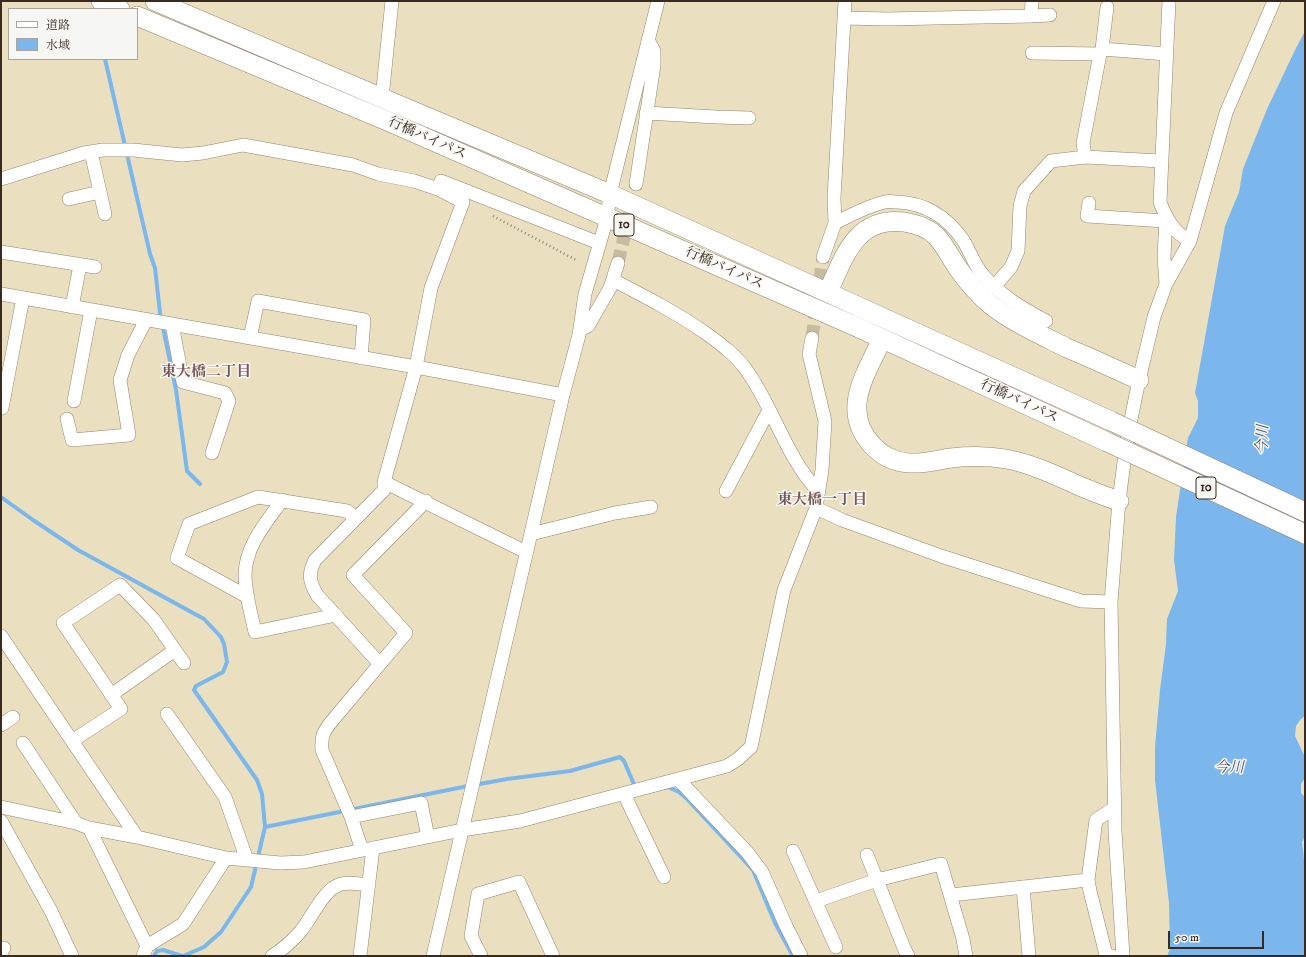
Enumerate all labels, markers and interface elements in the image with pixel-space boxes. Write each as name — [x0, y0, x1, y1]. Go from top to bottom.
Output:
legend — [8, 8, 138, 60]
text: 道路 — [46, 18, 70, 33]
text: 水域 — [46, 38, 70, 53]
street label: 行橋バイパス — [385, 114, 469, 164]
road number: 10 — [614, 214, 634, 236]
street label: 行橋バイパス — [682, 244, 766, 294]
district label: 東大橋二丁目 — [161, 364, 251, 382]
street label: 行橋バイパス — [977, 377, 1061, 427]
water label: 今川 — [1254, 425, 1274, 455]
road number: 10 — [1196, 477, 1216, 499]
district label: 東大橋一丁目 — [777, 492, 867, 510]
water label: 今川 — [1214, 760, 1244, 778]
scale bar — [1170, 923, 1266, 949]
text: 50 m — [1175, 930, 1199, 945]

